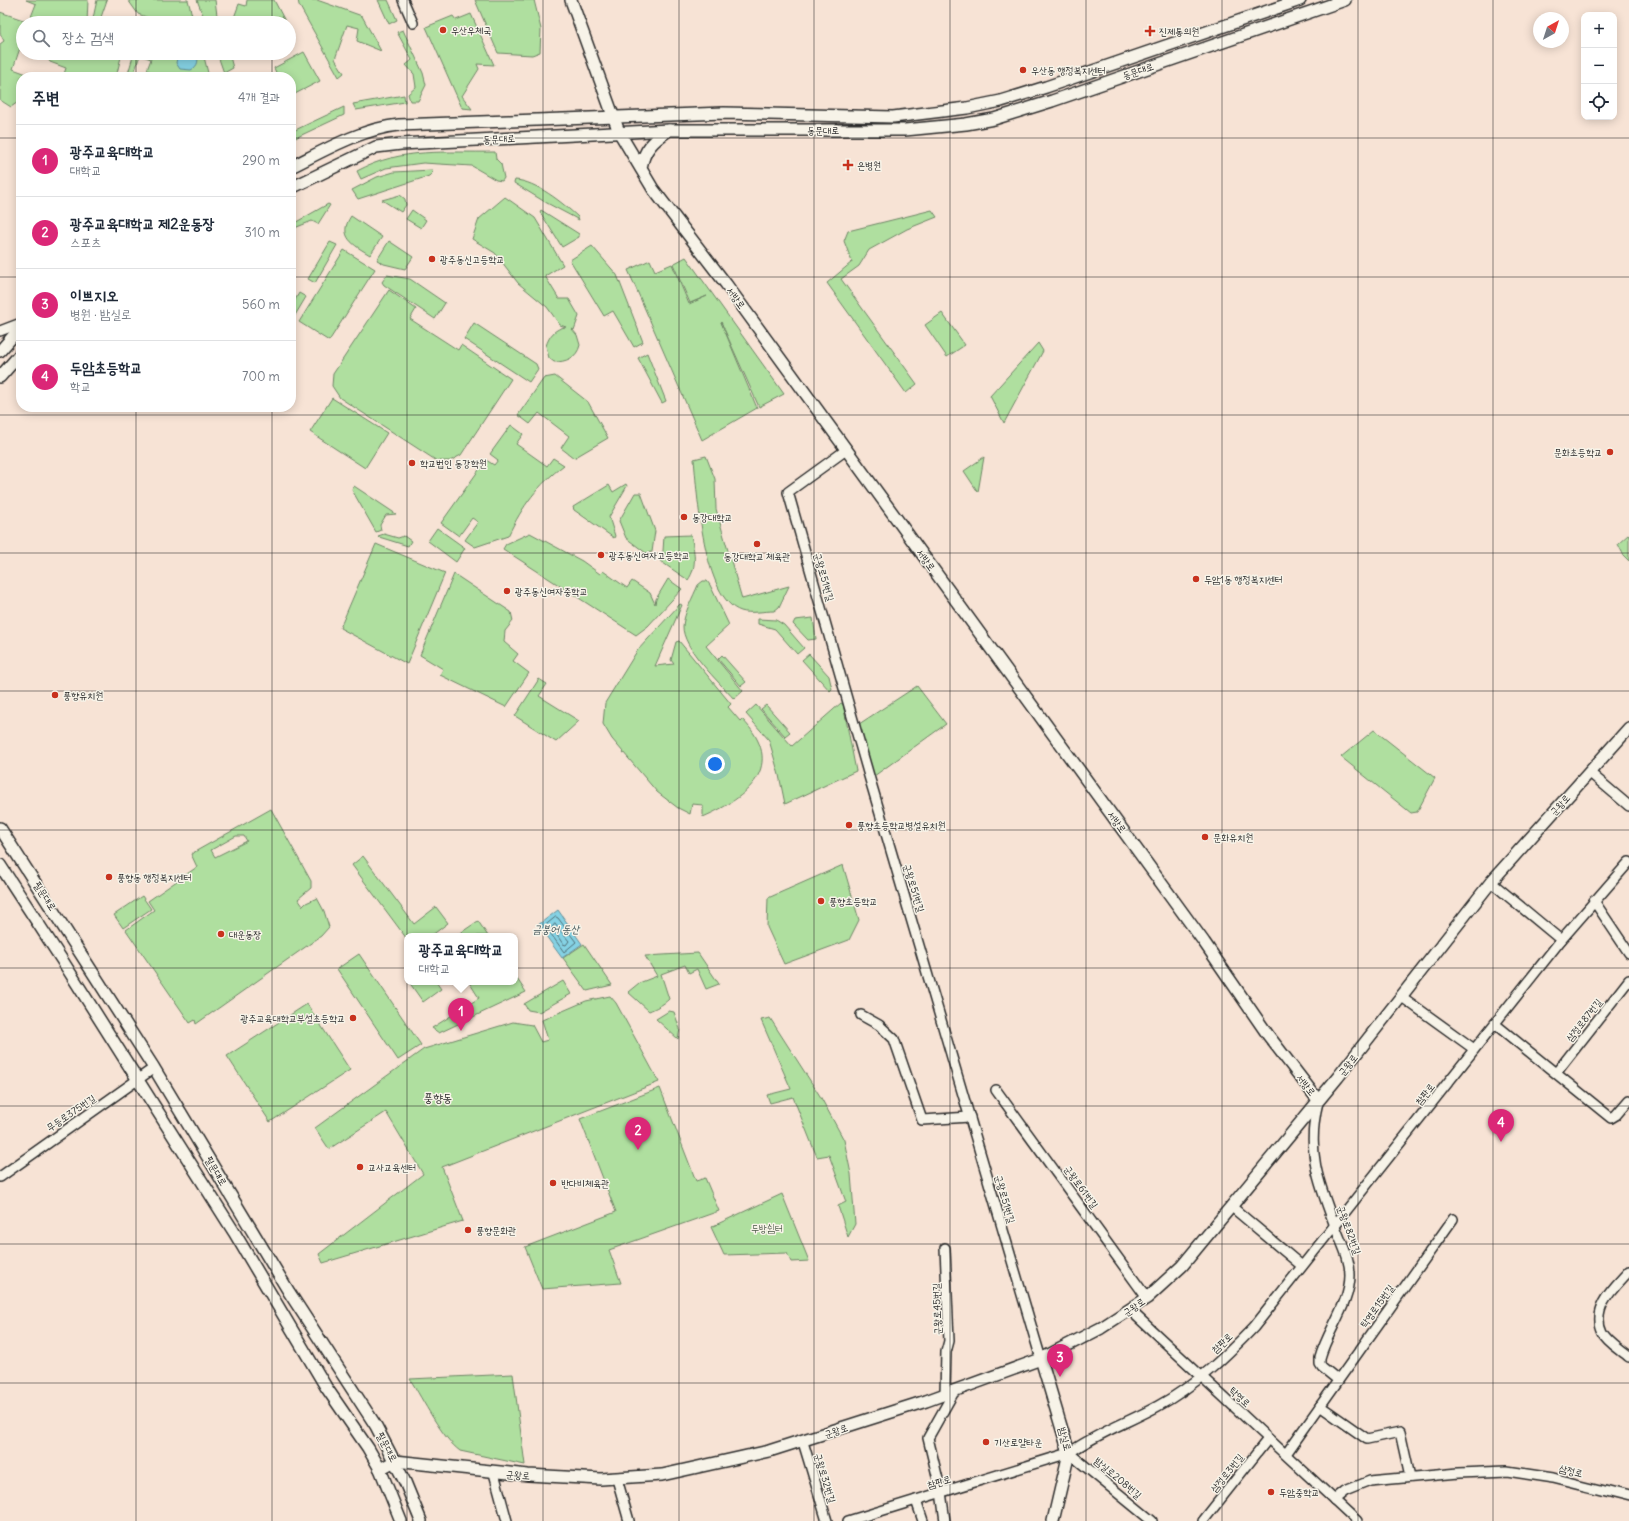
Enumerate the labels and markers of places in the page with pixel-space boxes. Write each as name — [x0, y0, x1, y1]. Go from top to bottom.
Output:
place label: 우산우체국 — [451, 24, 491, 37]
marker: 우산우체국 — [438, 25, 448, 35]
marker: 진제통의원 — [1144, 25, 1156, 37]
place label: 진제통의원 — [1159, 25, 1199, 38]
place label: 우산동 행정복지센터 — [1031, 64, 1106, 77]
marker: 우산동 행정복지센터 — [1018, 65, 1028, 75]
marker: 은병원 — [842, 159, 854, 171]
place label: 은병원 — [857, 159, 881, 172]
place label: 광주동신고등학교 — [440, 253, 504, 266]
marker: 광주동신고등학교 — [427, 254, 437, 264]
place label: 문화초등학교 — [1554, 446, 1602, 459]
marker: 문화초등학교 — [1605, 447, 1615, 457]
place label: 학교법인 동강학원 — [420, 457, 487, 470]
marker: 학교법인 동강학원 — [407, 458, 417, 468]
place label: 동강대학교 — [692, 511, 732, 524]
marker: 동강대학교 — [679, 512, 689, 522]
marker: 동강대학교 체육관 — [752, 539, 762, 549]
place label: 광주동신여자고등학교 — [609, 549, 689, 562]
marker: 광주동신여자고등학교 — [596, 550, 606, 560]
place label: 동강대학교 체육관 — [724, 550, 790, 563]
place label: 두암1동 행정복지센터 — [1204, 573, 1283, 586]
marker: 두암1동 행정복지센터 — [1191, 574, 1201, 584]
place label: 광주동신여자중학교 — [515, 585, 587, 598]
marker: 광주동신여자중학교 — [502, 586, 512, 596]
place label: 풍향유치원 — [63, 689, 103, 702]
marker: 풍향유치원 — [50, 690, 60, 700]
place label: 풍향초등학교병설유치원 — [857, 819, 946, 832]
marker: 풍향초등학교병설유치원 — [844, 820, 854, 830]
place label: 문화유치원 — [1213, 831, 1253, 844]
marker: 문화유치원 — [1200, 832, 1210, 842]
place label: 풍향동 행정복지센터 — [117, 871, 192, 884]
marker: 풍향동 행정복지센터 — [104, 872, 114, 882]
place label: 풍향초등학교 — [829, 895, 877, 908]
marker: 풍향초등학교 — [816, 896, 826, 906]
place label: 대운동장 — [229, 928, 261, 941]
marker: 대운동장 — [216, 929, 226, 939]
pin: 1 — [448, 998, 474, 1031]
place label: 광주교육대학교부설초등학교 — [240, 1012, 345, 1025]
marker: 광주교육대학교부설초등학교 — [348, 1013, 358, 1023]
pin: 4 — [1488, 1109, 1514, 1142]
pin: 2 — [625, 1117, 651, 1150]
place label: 교사교육센터 — [368, 1161, 416, 1174]
marker: 교사교육센터 — [355, 1162, 365, 1172]
place label: 반다비체육관 — [561, 1177, 609, 1190]
marker: 반다비체육관 — [548, 1178, 558, 1188]
place label: 풍향문화관 — [476, 1224, 516, 1237]
marker: 풍향문화관 — [463, 1225, 473, 1235]
pin: 3 — [1047, 1344, 1073, 1377]
place label: 기산로얄타운 — [994, 1436, 1042, 1449]
marker: 기산로얄타운 — [981, 1437, 991, 1447]
place label: 두암중학교 — [1279, 1486, 1319, 1499]
marker: 두암중학교 — [1266, 1487, 1276, 1497]

